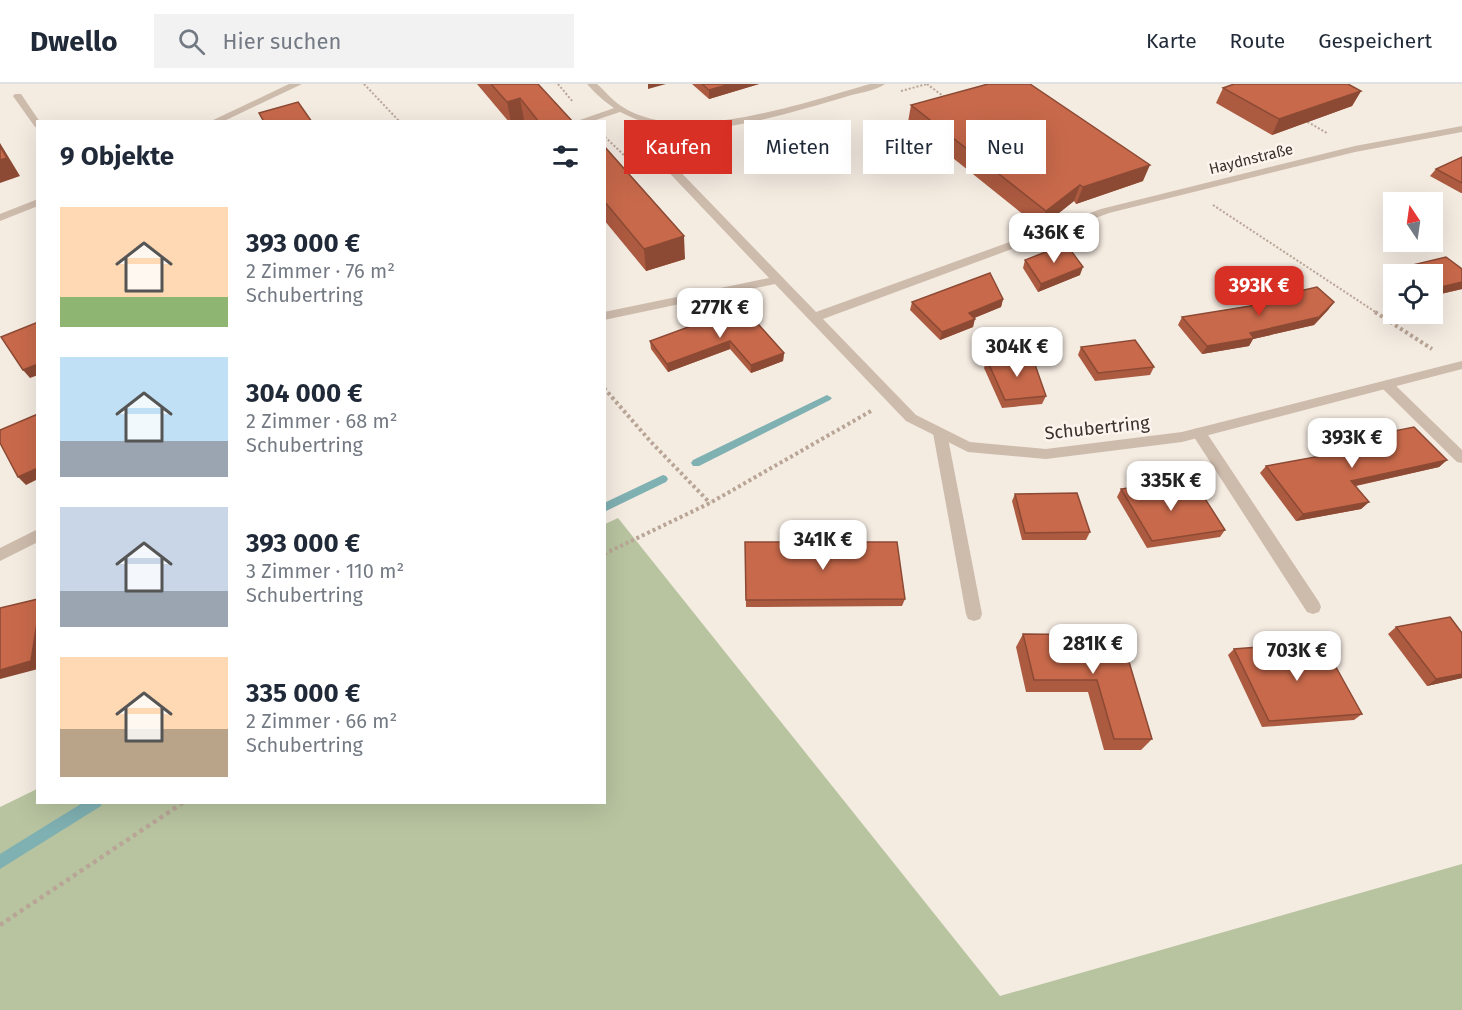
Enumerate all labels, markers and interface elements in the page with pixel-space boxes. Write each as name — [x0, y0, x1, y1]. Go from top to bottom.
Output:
search box — [154, 14, 574, 68]
text: Dwello — [30, 25, 118, 58]
icon: search — [175, 25, 208, 58]
text: Hier suchen — [223, 28, 341, 55]
text: Karte — [1146, 28, 1197, 54]
text: Route — [1230, 28, 1285, 54]
text: Gespeichert — [1318, 28, 1432, 54]
chip: Kaufen — [624, 120, 732, 174]
chip: Mieten — [744, 120, 851, 174]
chip: Filter — [863, 120, 954, 174]
chip: Neu — [966, 120, 1046, 174]
icon: filters — [549, 140, 582, 173]
street label: Haydnstraße — [1207, 140, 1295, 178]
text: 9 Objekte — [60, 141, 174, 172]
north arrow — [1383, 192, 1443, 252]
map controls — [1383, 192, 1443, 324]
pin: 436K € — [1005, 213, 1103, 264]
text: 436K € — [1023, 220, 1085, 244]
text: 393 000 € — [246, 228, 360, 259]
icon: home — [108, 231, 180, 303]
text: 2 Zimmer · 76 m² — [246, 259, 395, 283]
button: locate — [1383, 264, 1443, 324]
pin: 393K € — [1210, 266, 1308, 317]
text: 393K € — [1229, 273, 1289, 297]
text: Schubertring — [246, 283, 363, 307]
pin: 277K € — [671, 288, 769, 339]
text: 277K € — [691, 295, 749, 319]
pin: 304K € — [968, 327, 1066, 378]
text: 304K € — [986, 334, 1048, 358]
text: 304 000 € — [246, 378, 363, 409]
icon: home — [108, 381, 180, 453]
text: 2 Zimmer · 68 m² — [246, 409, 398, 433]
street label: Schubertring — [1043, 411, 1151, 444]
pin: 393K € — [1303, 418, 1401, 469]
text: 393K € — [1322, 425, 1382, 449]
text: Schubertring — [246, 433, 363, 457]
pin: 335K € — [1122, 461, 1220, 512]
text: 335K € — [1141, 468, 1201, 492]
pin: 341K € — [774, 520, 872, 571]
text: 341K € — [794, 527, 852, 551]
text: 393 000 € — [246, 528, 360, 559]
icon: home — [108, 531, 180, 603]
text: 3 Zimmer · 110 m² — [246, 559, 404, 583]
text: Schubertring — [246, 583, 363, 607]
pin: 281K € — [1044, 624, 1142, 675]
text: 281K € — [1063, 631, 1123, 655]
pin: 703K € — [1248, 631, 1346, 682]
text: 703K € — [1267, 638, 1327, 662]
text: 335 000 € — [246, 678, 360, 709]
icon: home — [108, 681, 180, 753]
text: 2 Zimmer · 66 m² — [246, 709, 397, 733]
text: Schubertring — [246, 733, 363, 757]

